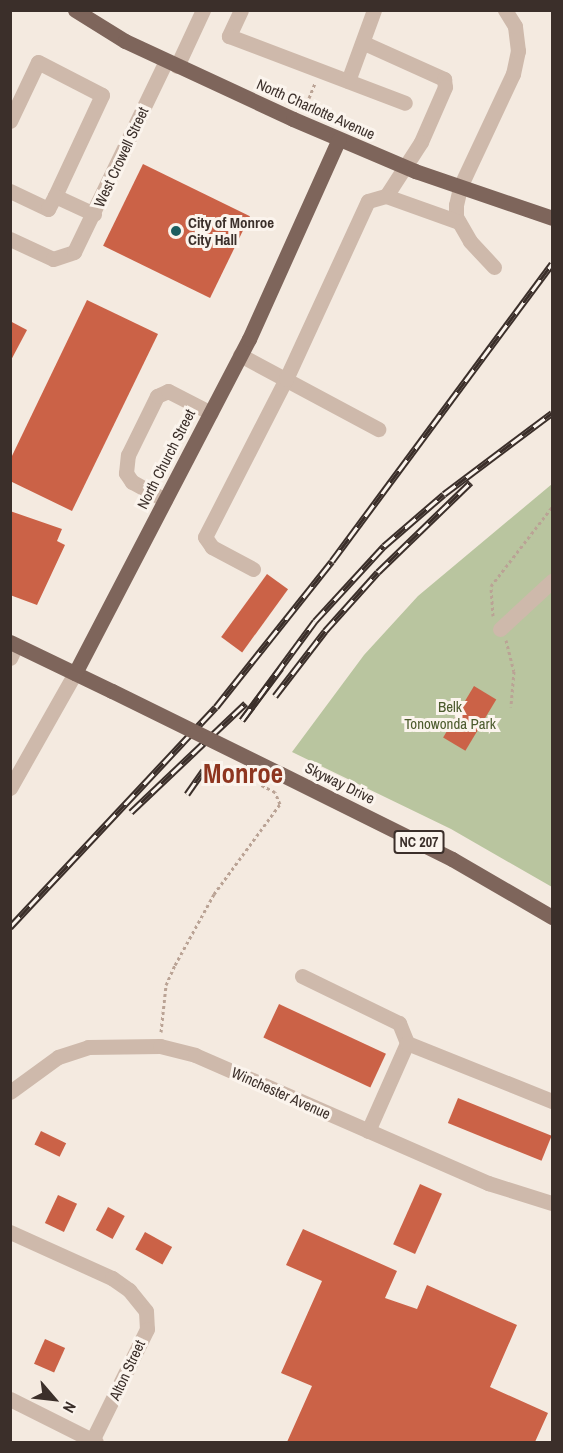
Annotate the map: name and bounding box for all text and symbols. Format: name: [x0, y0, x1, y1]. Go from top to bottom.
street label: North Charlotte Avenue: [254, 75, 378, 143]
street label: West Crowell Street: [90, 104, 152, 210]
place label: City of Monroe City Hall: [188, 213, 274, 248]
marker: City of Monroe City Hall: [169, 224, 183, 238]
street label: North Church Street: [133, 406, 199, 512]
park label: Belk Tonowonda Park: [404, 697, 496, 732]
district label: Monroe: [203, 758, 283, 790]
street label: Skyway Drive: [302, 758, 378, 808]
road number: NC 207: [394, 831, 444, 853]
street label: Winchester Avenue: [228, 1063, 334, 1123]
street label: Alton Street: [105, 1337, 149, 1403]
north arrow: [24, 1369, 84, 1429]
text: N: [58, 1398, 82, 1417]

